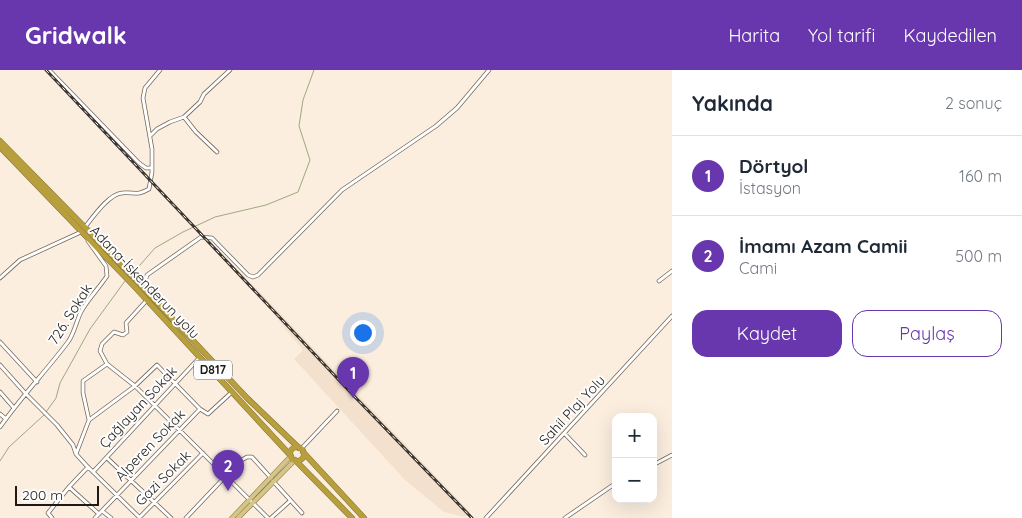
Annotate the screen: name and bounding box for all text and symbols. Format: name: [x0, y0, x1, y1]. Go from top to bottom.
text: Gridwalk: [25, 20, 127, 50]
text: Harita: [728, 24, 780, 47]
text: Yol tarifi: [808, 24, 875, 47]
text: Kaydedilen: [903, 24, 997, 47]
text: Yakında: [692, 90, 773, 116]
text: 2 sonuç: [945, 93, 1002, 113]
text: Dörtyol: [739, 154, 809, 178]
text: 1: [705, 166, 711, 186]
text: 160 m: [959, 166, 1002, 186]
text: İstasyon: [739, 178, 801, 198]
street label: Adana-İskenderun yolu: [86, 222, 204, 342]
text: İmamı Azam Camii: [739, 234, 907, 258]
text: 2: [703, 246, 713, 266]
text: 500 m: [955, 246, 1002, 266]
text: Cami: [739, 258, 777, 278]
street label: 726. Sokak: [44, 280, 96, 348]
button: Kaydet: [692, 310, 842, 357]
button: Paylaş: [852, 310, 1002, 357]
your location: [350, 320, 376, 346]
pin: 1: [337, 357, 369, 398]
road number: D817: [194, 360, 232, 380]
street label: Çağlayan Sokak: [95, 362, 181, 452]
street label: Sahil Plaj Yolu: [535, 371, 609, 449]
street label: Alperen Sokak: [111, 405, 189, 485]
map controls: [612, 413, 657, 503]
button: +: [612, 413, 657, 458]
street label: Gazi Sokak: [131, 446, 195, 510]
pin: 2: [212, 450, 244, 491]
button: −: [612, 458, 657, 503]
scale bar: [15, 483, 99, 506]
text: 200 m: [22, 486, 63, 504]

